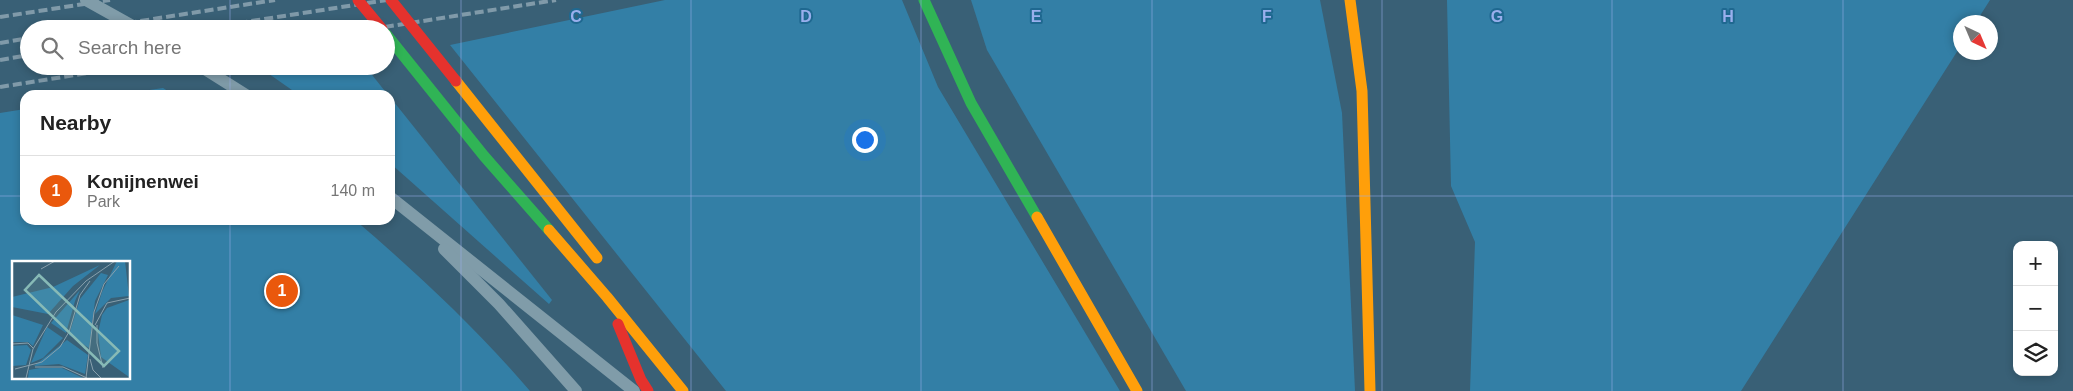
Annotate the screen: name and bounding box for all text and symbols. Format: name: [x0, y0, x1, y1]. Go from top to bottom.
text: C: [570, 8, 582, 25]
text: D: [800, 8, 812, 25]
text: E: [1031, 8, 1042, 25]
text: F: [1262, 8, 1272, 25]
text: G: [1491, 8, 1503, 25]
text: H: [1722, 8, 1734, 25]
north arrow: [1953, 15, 1998, 60]
search box: [20, 20, 395, 75]
icon: search: [38, 34, 66, 62]
text: Search here: [78, 37, 182, 58]
text: Nearby: [40, 111, 111, 134]
your location: [852, 127, 878, 153]
text: Konijnenwei: [87, 171, 199, 192]
text: 1: [52, 182, 60, 199]
text: 140 m: [331, 182, 375, 199]
text: Park: [87, 193, 120, 210]
map controls: [2013, 241, 2058, 376]
button: +: [2013, 241, 2058, 286]
inset map: [12, 261, 130, 378]
pin: 1: [266, 272, 298, 310]
button: −: [2013, 286, 2058, 331]
button: layers: [2013, 331, 2058, 376]

